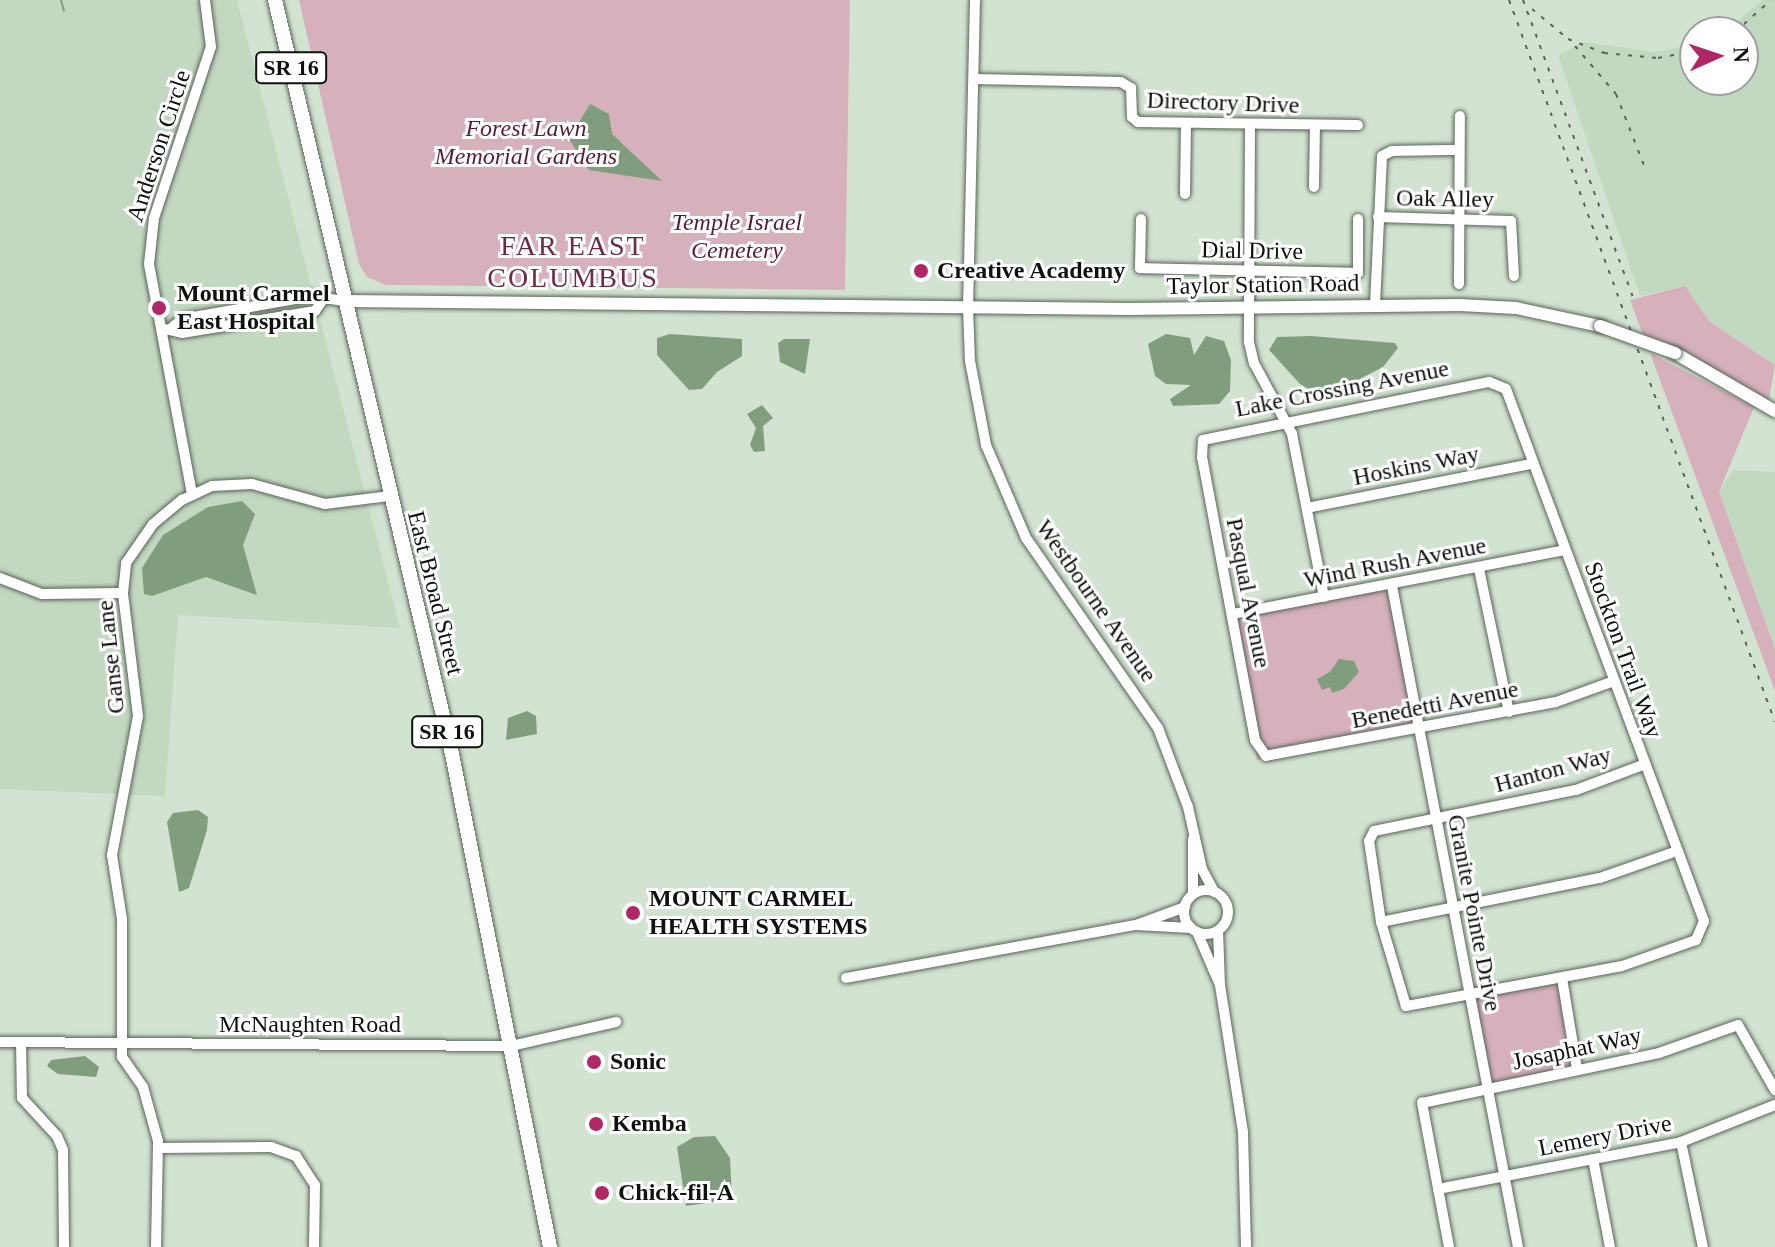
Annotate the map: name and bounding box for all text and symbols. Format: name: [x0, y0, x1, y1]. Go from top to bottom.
north arrow: [1679, 16, 1759, 96]
text: N: [1729, 46, 1754, 63]
road number: SR 16: [255, 50, 327, 86]
street label: Anderson Circle: [121, 66, 197, 226]
street label: Directory Drive: [1146, 86, 1300, 120]
park label: Forest Lawn Memorial Gardens: [435, 115, 617, 171]
street label: Oak Alley: [1395, 184, 1495, 214]
park label: Temple Israel Cemetery: [672, 209, 802, 265]
district label: FAR EAST COLUMBUS: [487, 229, 659, 295]
street label: Dial Drive: [1201, 236, 1303, 266]
place label: Creative Academy: [937, 257, 1126, 285]
marker: Creative Academy: [912, 262, 930, 280]
street label: Taylor Station Road: [1166, 269, 1360, 301]
place label: Mount Carmel East Hospital: [177, 280, 330, 336]
marker: Mount Carmel East Hospital: [148, 297, 170, 319]
street label: Lake Crossing Avenue: [1232, 354, 1452, 424]
street label: Hoskins Way: [1350, 440, 1482, 492]
street label: East Broad Street: [401, 508, 469, 678]
street label: Westbourne Avenue: [1029, 514, 1163, 688]
street label: Pasqual Avenue: [1219, 515, 1277, 671]
street label: Wind Rush Avenue: [1301, 531, 1489, 595]
street label: Stockton Trail Way: [1578, 557, 1668, 743]
street label: Ganse Lane: [91, 599, 131, 715]
street label: Benedetti Avenue: [1348, 675, 1522, 735]
road number: SR 16: [411, 714, 483, 750]
street label: Hanton Way: [1491, 741, 1615, 799]
street label: Granite Pointe Drive: [1441, 812, 1507, 1014]
place label: MOUNT CARMEL HEALTH SYSTEMS: [649, 885, 868, 941]
marker: MOUNT CARMEL HEALTH SYSTEMS: [624, 904, 642, 922]
street label: McNaughten Road: [219, 1011, 401, 1039]
street label: Josaphat Way: [1509, 1021, 1645, 1077]
place label: Sonic: [610, 1048, 666, 1076]
marker: Sonic: [585, 1053, 603, 1071]
street label: Lemery Drive: [1536, 1109, 1674, 1163]
place label: Kemba: [612, 1110, 687, 1138]
marker: Kemba: [587, 1115, 605, 1133]
place label: Chick-fil-A: [618, 1179, 734, 1207]
marker: Chick-fil-A: [593, 1184, 611, 1202]

